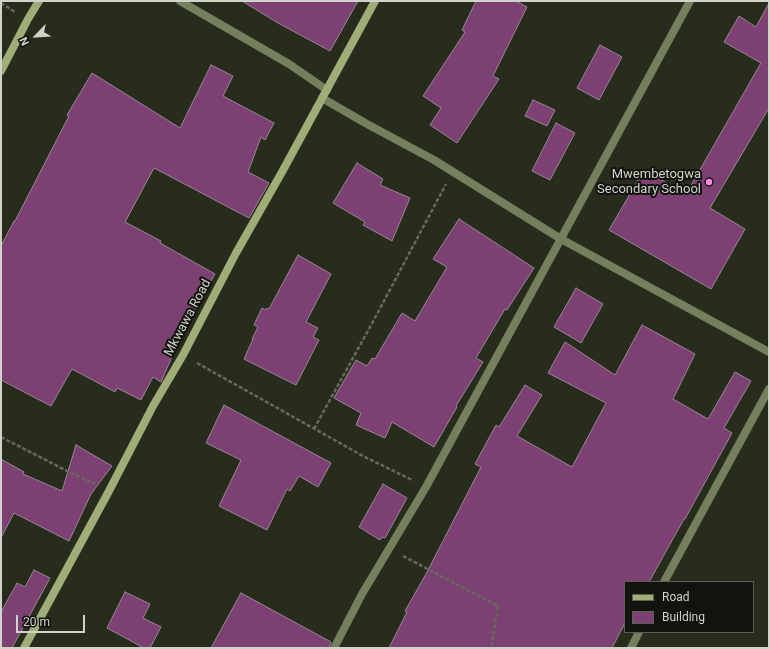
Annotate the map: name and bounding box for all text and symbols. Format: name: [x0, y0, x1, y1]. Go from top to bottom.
north arrow: [16, 16, 56, 56]
text: N: [17, 35, 32, 48]
place label: Mwembetogwa Secondary School: [597, 167, 701, 198]
marker: Mwembetogwa Secondary School: [704, 177, 714, 187]
street label: Mkwawa Road: [161, 277, 215, 359]
legend: [624, 581, 754, 633]
text: Road: [662, 590, 690, 604]
scale bar: [18, 607, 87, 633]
text: Building: [662, 610, 705, 624]
text: 20 m: [23, 615, 50, 629]

